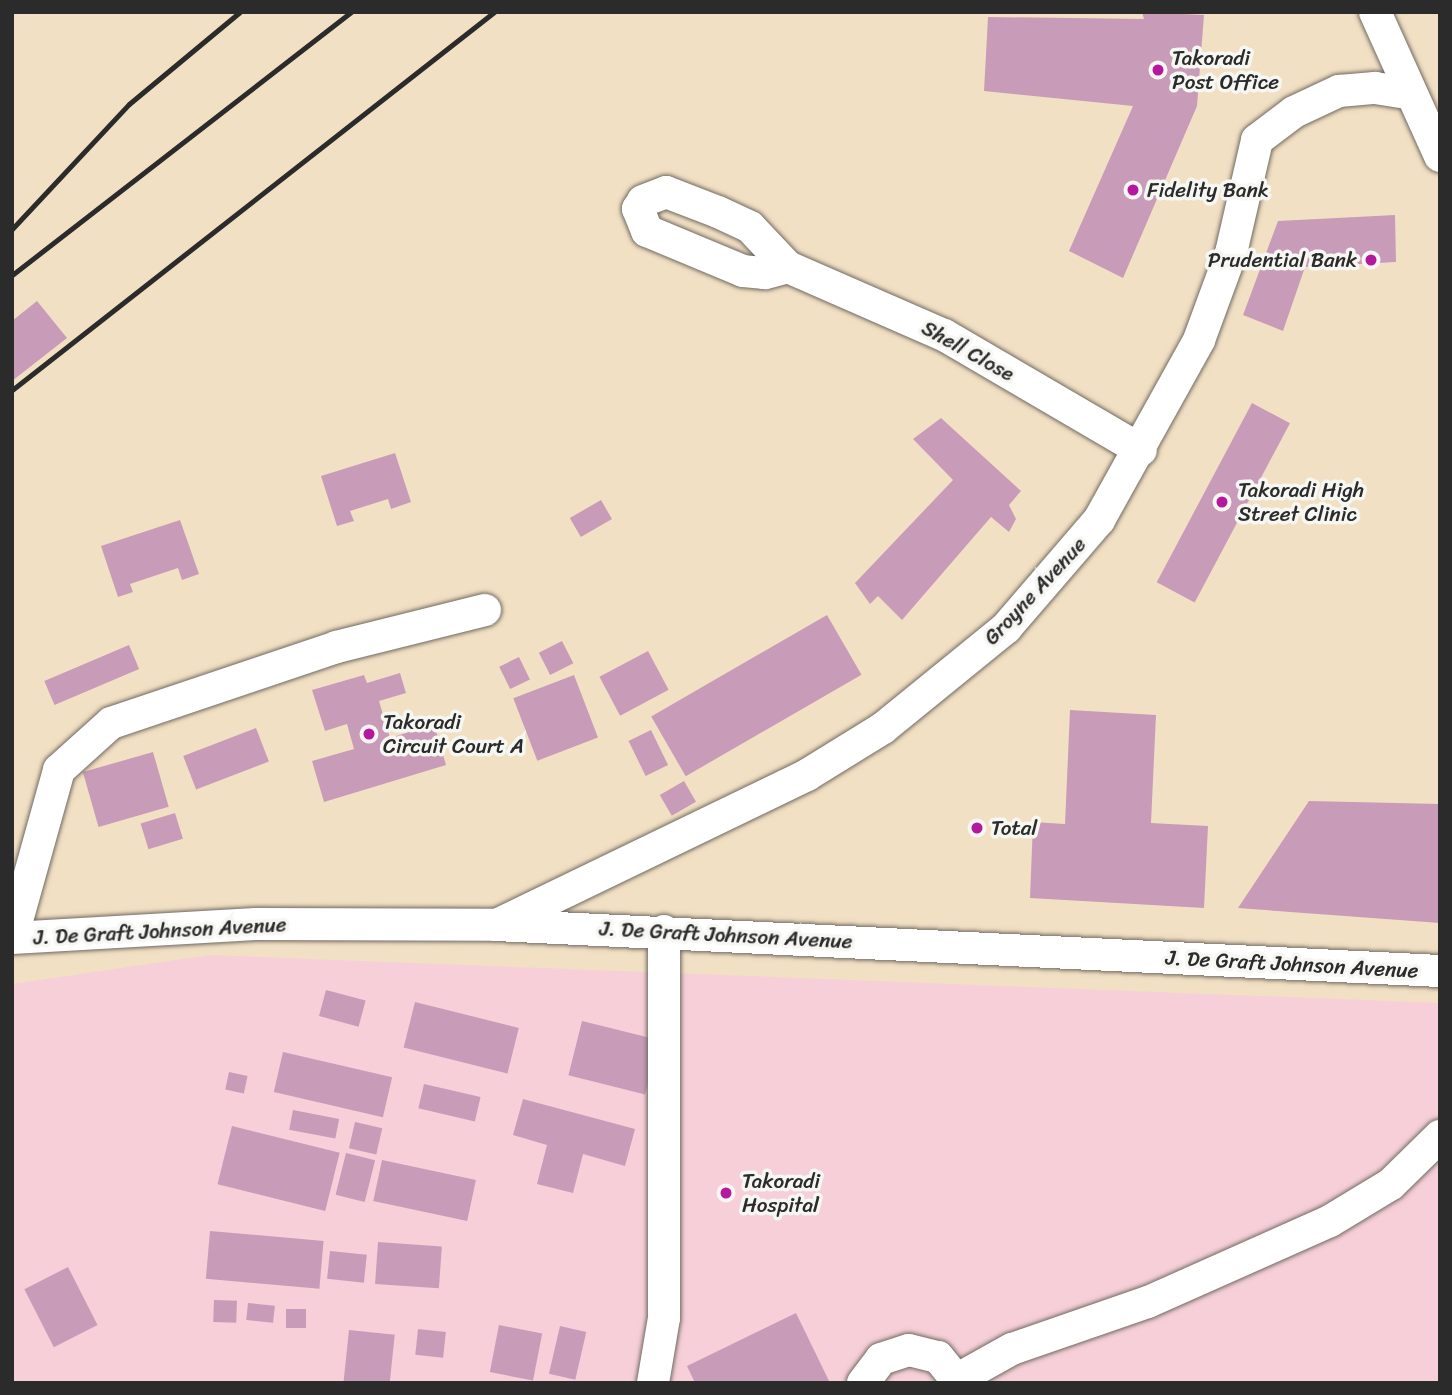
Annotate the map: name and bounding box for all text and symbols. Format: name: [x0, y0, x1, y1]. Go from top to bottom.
place label: Takoradi Post Office: [1172, 45, 1279, 95]
marker: Takoradi Post Office: [1150, 62, 1166, 78]
place label: Fidelity Bank: [1147, 177, 1269, 203]
marker: Fidelity Bank: [1125, 182, 1141, 198]
place label: Prudential Bank: [1208, 247, 1357, 273]
marker: Prudential Bank: [1363, 252, 1379, 268]
street label: Shell Close: [917, 315, 1019, 387]
place label: Takoradi High Street Clinic: [1238, 477, 1364, 527]
marker: Takoradi High Street Clinic: [1212, 492, 1232, 512]
street label: Groyne Avenue: [979, 532, 1091, 650]
place label: Takoradi Circuit Court A: [383, 709, 524, 759]
marker: Takoradi Circuit Court A: [361, 726, 377, 742]
place label: Total: [991, 815, 1037, 841]
marker: Total: [969, 820, 985, 836]
street label: J. De Graft Johnson Avenue: [34, 912, 286, 950]
street label: J. De Graft Johnson Avenue: [600, 916, 852, 954]
street label: J. De Graft Johnson Avenue: [1166, 945, 1418, 983]
place label: Takoradi Hospital: [742, 1168, 820, 1218]
marker: Takoradi Hospital: [716, 1183, 736, 1203]

